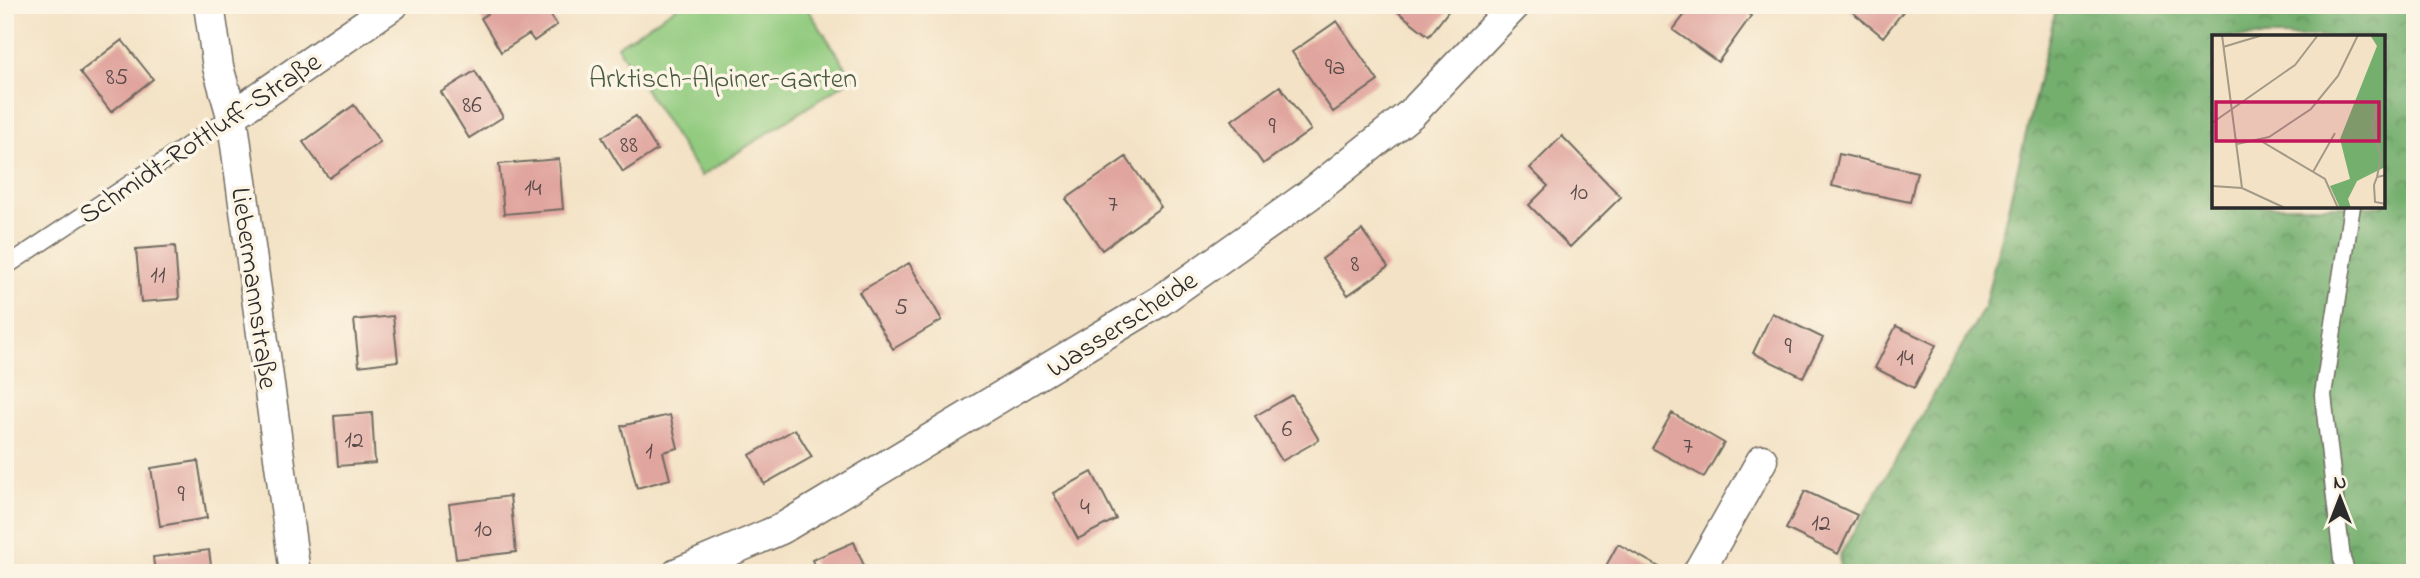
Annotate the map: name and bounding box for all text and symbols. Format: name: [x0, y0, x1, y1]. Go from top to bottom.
inset map: [2212, 35, 2385, 208]
street label: Schmidt-Rottluff-Straße: [72, 43, 331, 236]
house number: 9a: [1325, 51, 1345, 86]
park label: Arktisch-Alpiner-Garten: [589, 60, 857, 101]
house number: 85: [106, 61, 129, 96]
house number: 86: [462, 89, 482, 124]
house number: 9: [1268, 110, 1276, 145]
house number: 88: [620, 129, 638, 164]
house number: 14: [524, 172, 542, 207]
house number: 10: [1570, 176, 1588, 211]
street label: Liebermannstraße: [218, 185, 287, 392]
house number: 7: [1108, 188, 1118, 223]
house number: 8: [1351, 248, 1360, 283]
house number: 11: [150, 259, 166, 294]
street label: Wasserscheide: [1039, 262, 1207, 390]
house number: 5: [894, 291, 908, 326]
house number: 9: [1784, 330, 1792, 365]
house number: 14: [1896, 342, 1914, 377]
house number: 6: [1282, 413, 1293, 448]
house number: 12: [344, 424, 364, 459]
house number: 7: [1683, 430, 1693, 465]
house number: 1: [645, 435, 653, 470]
north arrow: [2304, 462, 2374, 532]
text: N: [2334, 470, 2347, 497]
house number: 9: [177, 478, 185, 513]
house number: 4: [1080, 491, 1090, 526]
house number: 12: [1811, 507, 1831, 542]
house number: 10: [474, 513, 492, 548]

